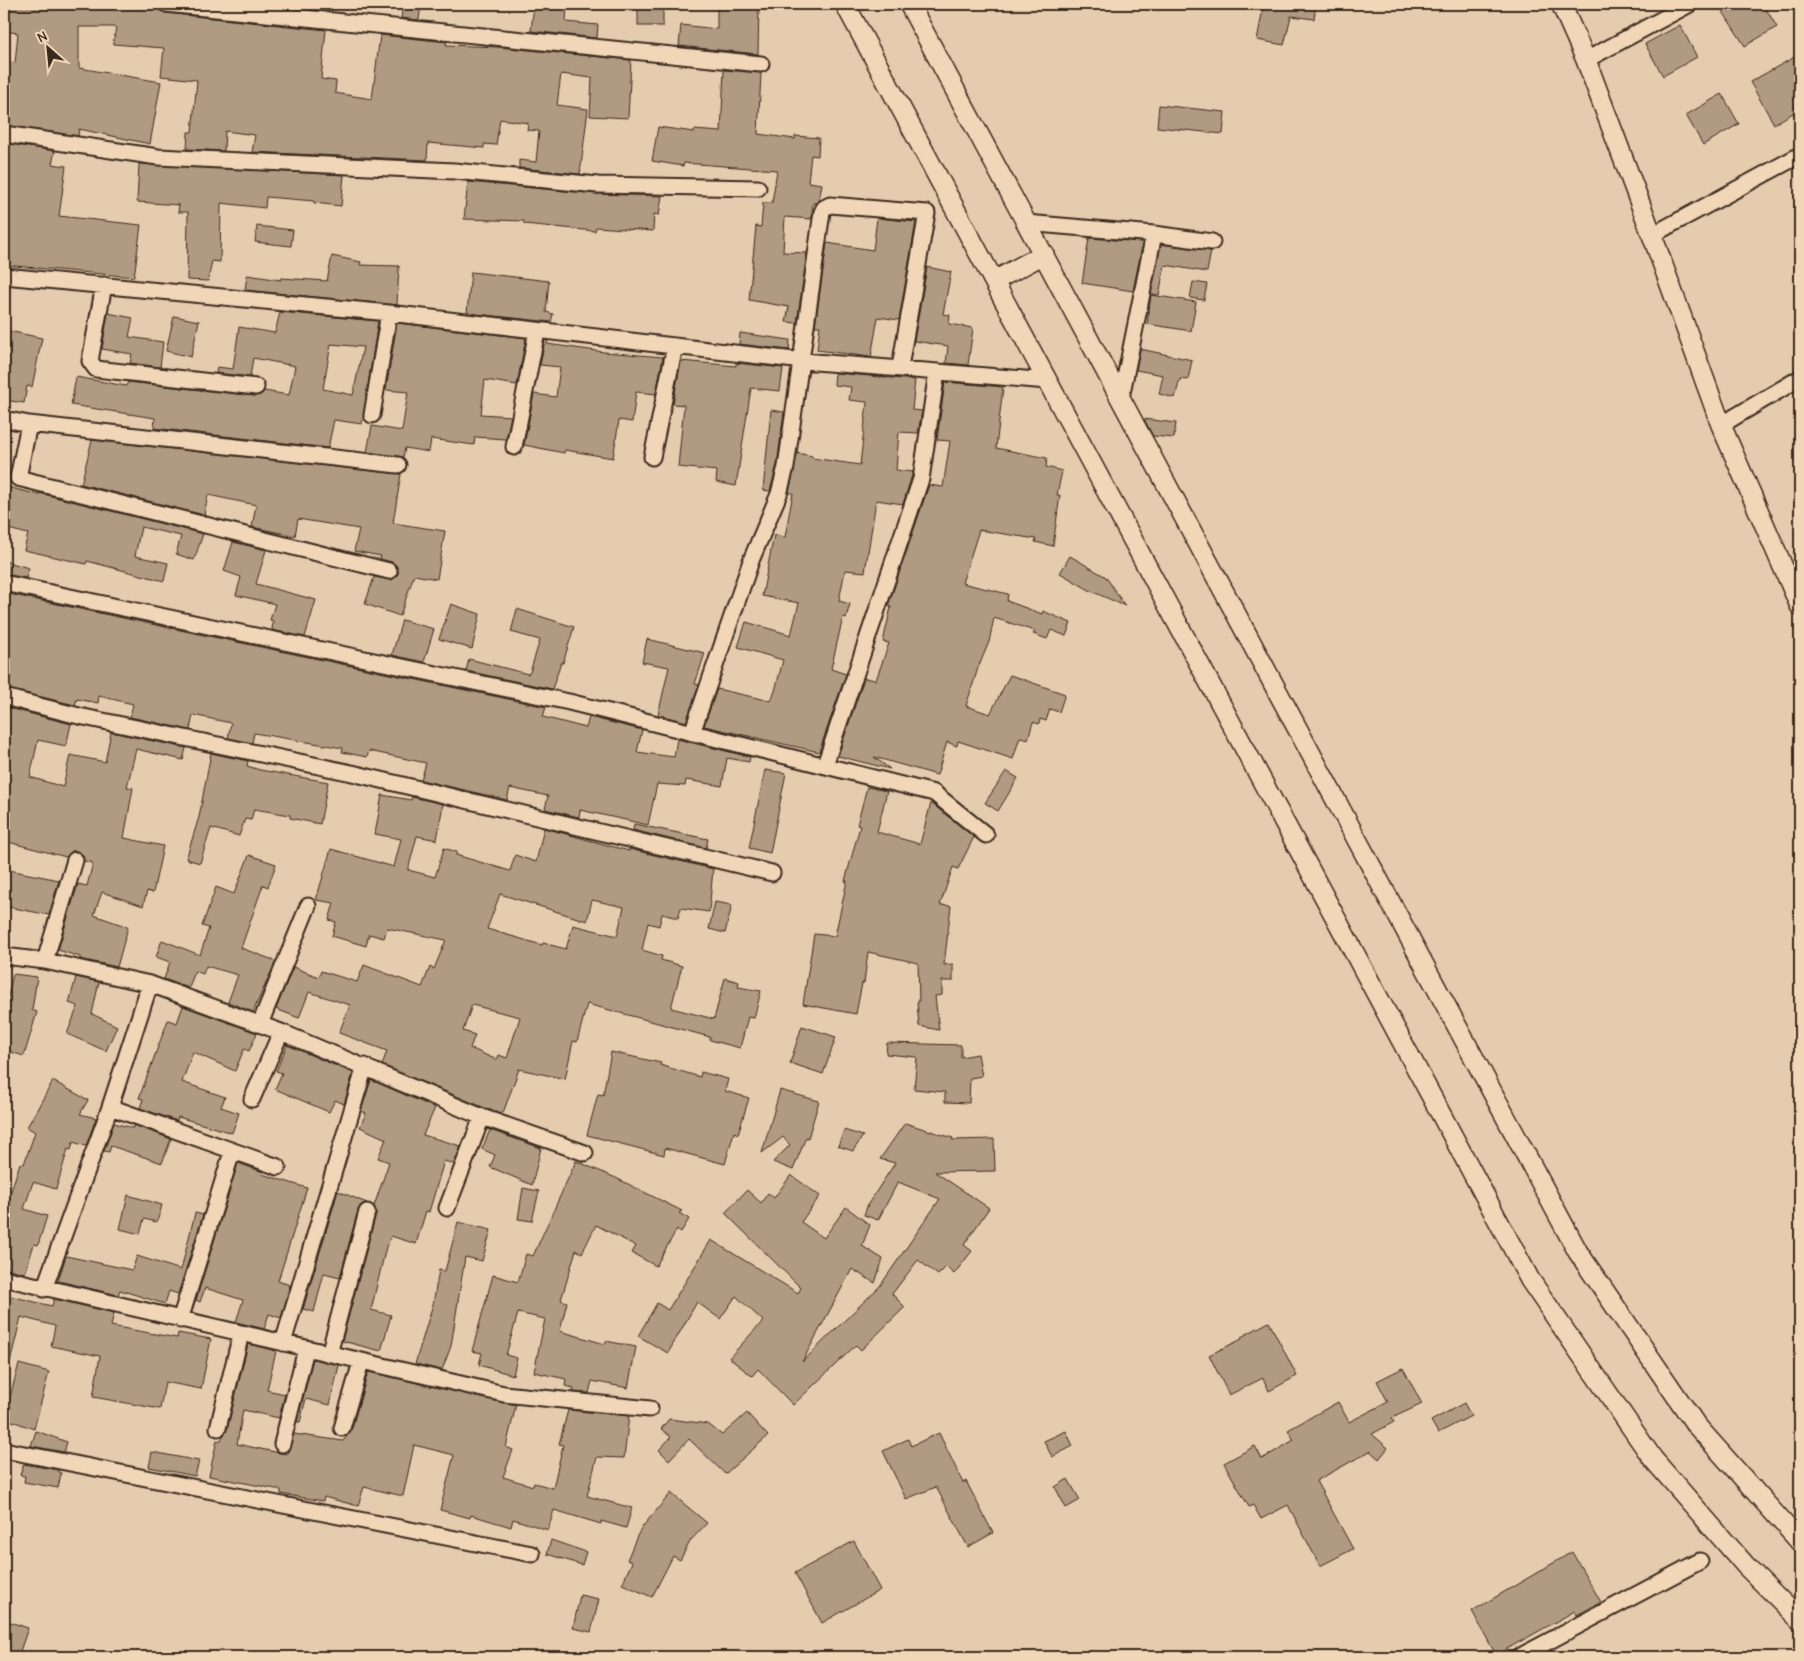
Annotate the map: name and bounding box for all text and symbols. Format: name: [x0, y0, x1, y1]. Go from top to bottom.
north arrow: [22, 22, 72, 72]
text: N: [34, 27, 50, 47]

